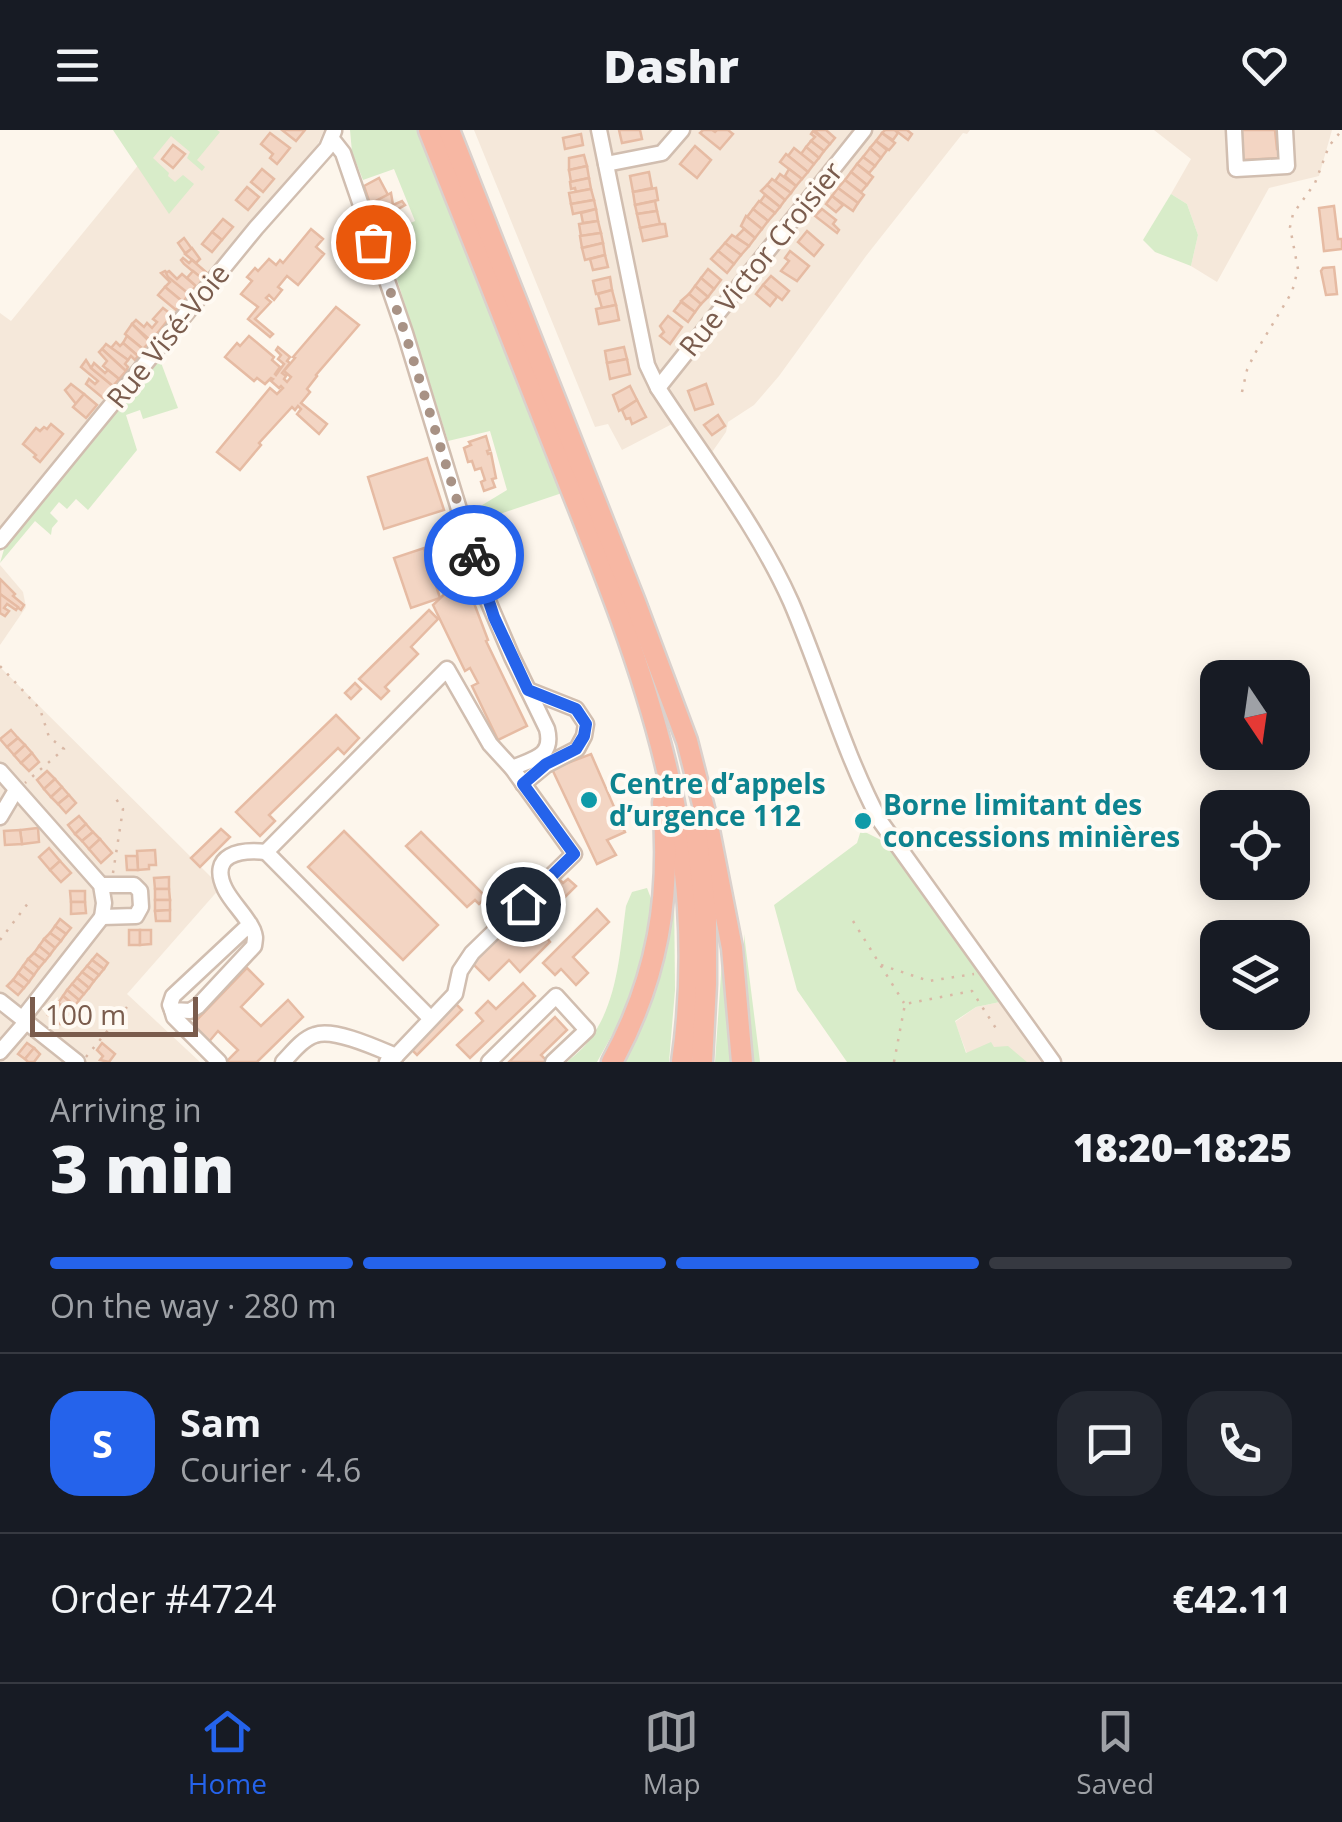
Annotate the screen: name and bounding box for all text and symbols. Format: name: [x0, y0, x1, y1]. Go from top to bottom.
text: Dashr: [603, 35, 739, 96]
icon: menu: [50, 38, 105, 93]
icon: heart: [1237, 38, 1292, 93]
street label: Rue Victor Croisier: [670, 152, 851, 364]
pin: [331, 200, 416, 285]
icon: bag: [346, 215, 401, 270]
street label: Rue Visé-Voie: [97, 255, 237, 416]
courier: [424, 505, 524, 605]
icon: bike: [447, 528, 502, 583]
north arrow: [1200, 660, 1310, 770]
map controls: [1200, 660, 1310, 1030]
place label: Centre d’appels d’urgence 112: [609, 764, 826, 834]
place label: Borne limitant des concessions minières: [883, 785, 1180, 855]
marker: Centre d’appels d’urgence 112: [578, 789, 600, 811]
button: locate: [1200, 790, 1310, 900]
marker: Borne limitant des concessions minières: [852, 810, 874, 832]
pin: [481, 862, 566, 947]
icon: home: [496, 877, 551, 932]
button: layers: [1200, 920, 1310, 1030]
scale bar: [30, 992, 198, 1036]
text: 100 m: [45, 995, 126, 1033]
text: Arriving in: [50, 1088, 202, 1131]
text: 18:20–18:25: [1073, 1121, 1292, 1173]
text: 3 min: [50, 1124, 235, 1212]
text: On the way · 280 m: [50, 1284, 337, 1327]
button: chat: [1057, 1391, 1162, 1496]
button: phone: [1187, 1391, 1292, 1496]
text: Sam: [180, 1396, 261, 1448]
text: S: [92, 1417, 113, 1469]
text: Courier · 4.6: [180, 1448, 361, 1491]
text: Order #4724: [50, 1572, 277, 1624]
text: €42.11: [1173, 1572, 1292, 1624]
tab: Home: [188, 1704, 267, 1802]
tab: Map: [643, 1704, 701, 1802]
tab: Saved: [1076, 1704, 1154, 1802]

